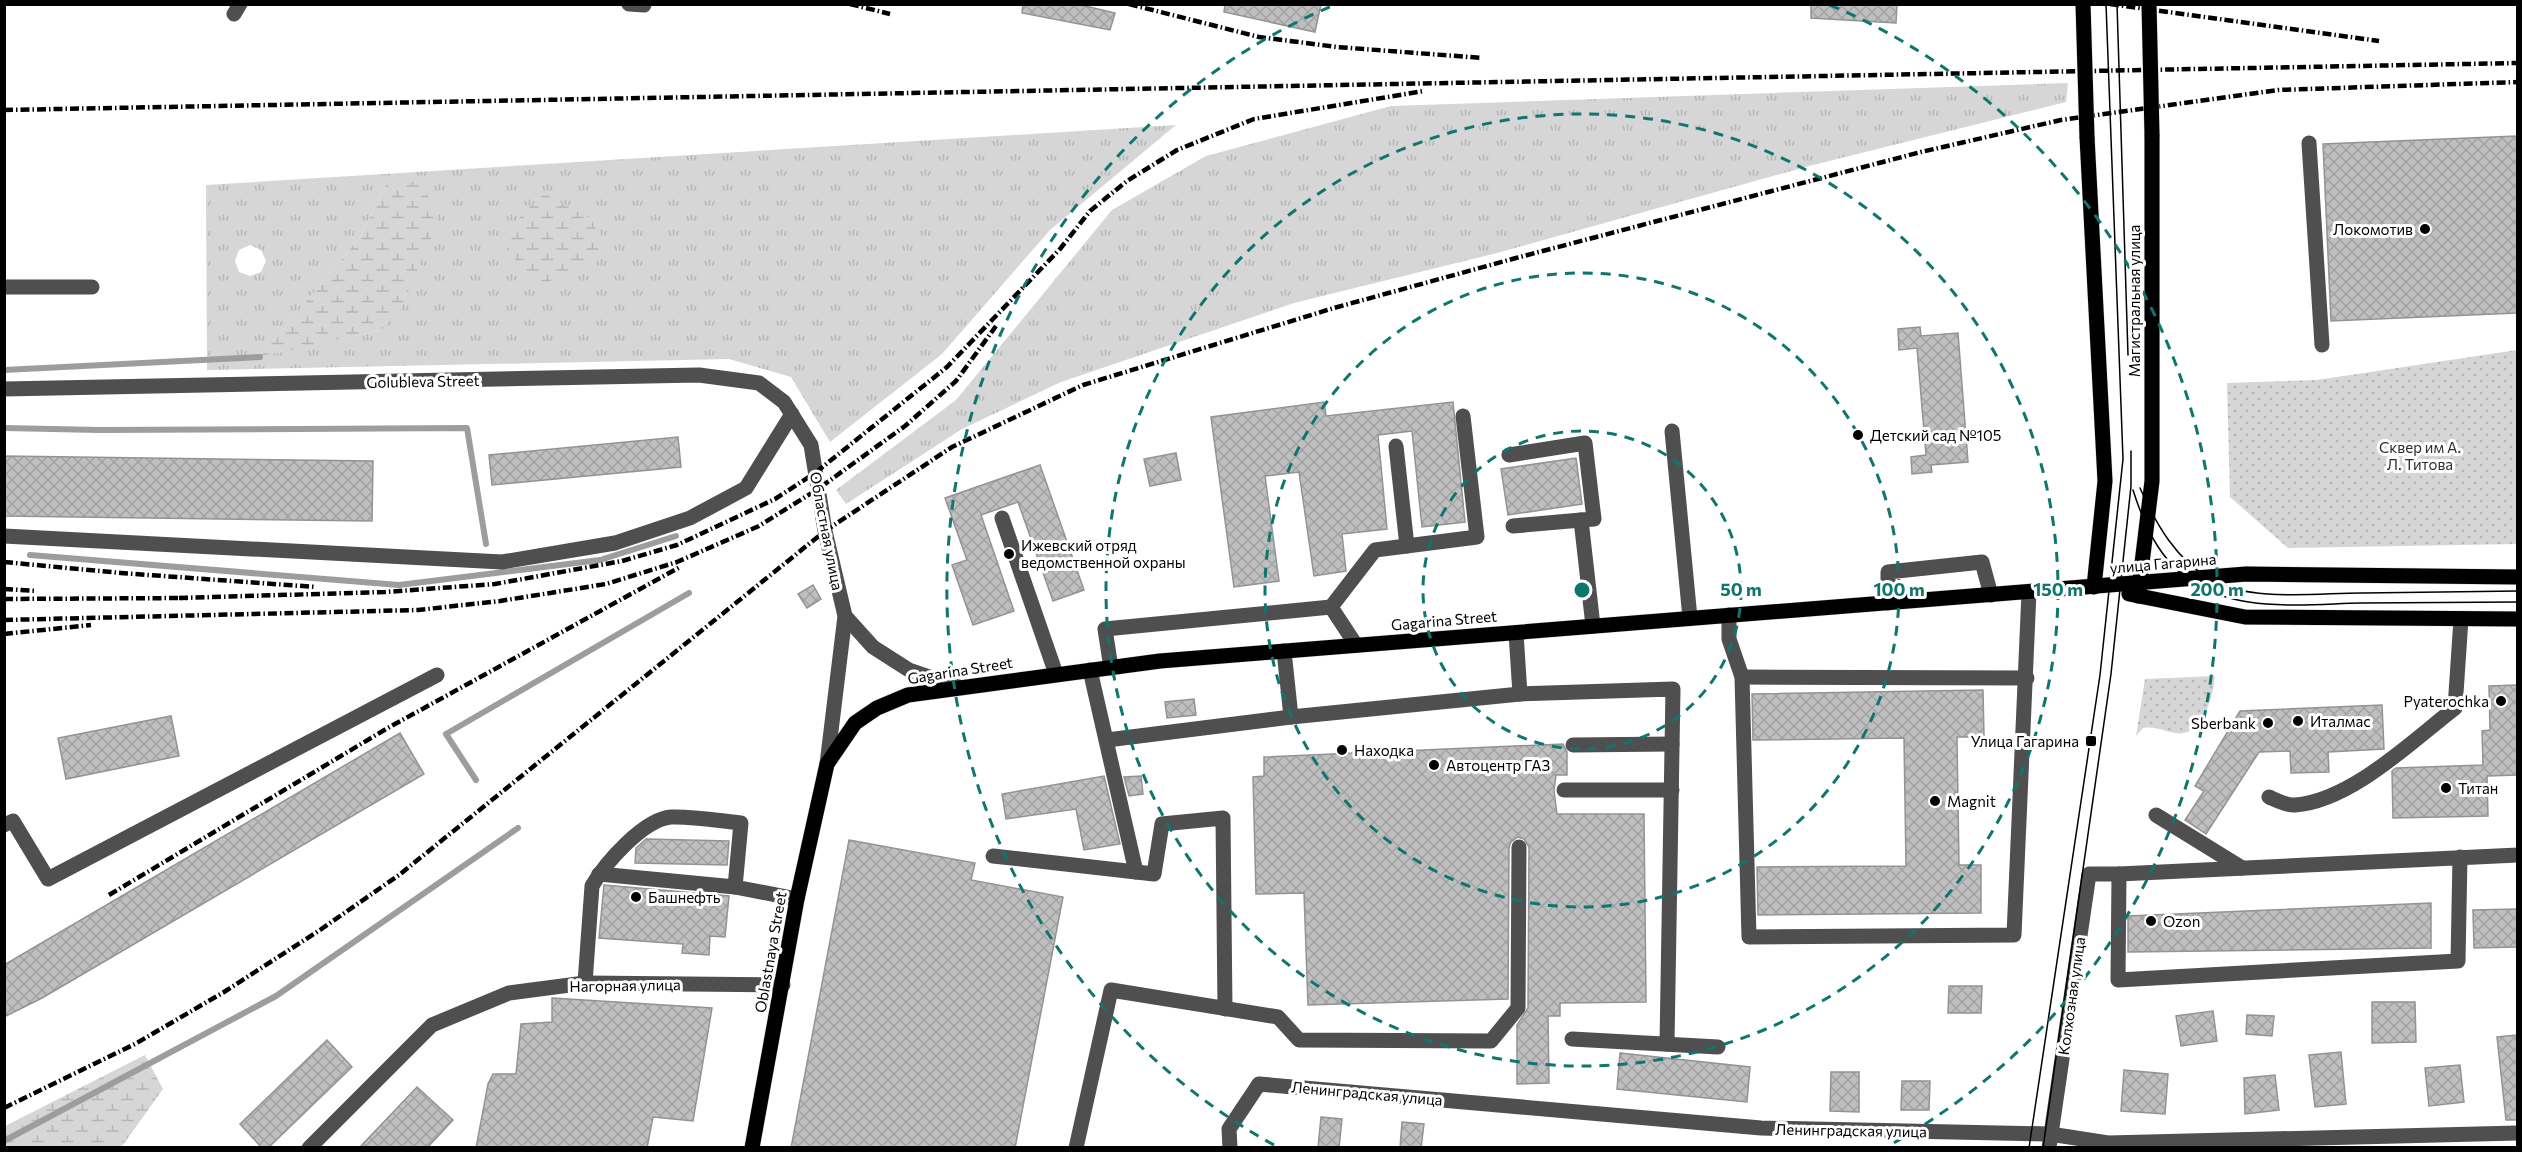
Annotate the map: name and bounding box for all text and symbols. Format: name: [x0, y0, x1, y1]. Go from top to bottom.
place label: Локомотив: [2333, 220, 2413, 238]
marker: Локомотив: [2418, 222, 2432, 236]
street label: Магистральная улица: [2125, 225, 2143, 377]
street label: Golubleva Street: [366, 371, 480, 391]
place label: Детский сад №105: [1870, 426, 2001, 444]
marker: Детский сад №105: [1851, 428, 1865, 442]
park label: Сквер им А. Л. Титова: [2379, 438, 2461, 473]
street label: Областная улица: [807, 470, 847, 592]
place label: Ижевский отряд ведомственной охраны: [1021, 536, 1186, 571]
marker: Ижевский отряд ведомственной охраны: [1002, 547, 1016, 561]
street label: улица Гагарина: [2109, 549, 2217, 577]
text: 50 m: [1720, 578, 1762, 600]
text: 100 m: [1873, 578, 1925, 600]
text: 150 m: [2033, 578, 2083, 600]
text: 200 m: [2190, 578, 2244, 600]
centre of rings: [1572, 580, 1592, 600]
street label: Gagarina Street: [1390, 606, 1498, 634]
street label: Gagarina Street: [906, 653, 1014, 687]
place label: Pyaterochka: [2403, 692, 2489, 710]
marker: Pyaterochka: [2494, 694, 2508, 708]
place label: Италмас: [2310, 712, 2371, 730]
place label: Sberbank: [2191, 714, 2256, 732]
marker: Италмас: [2291, 714, 2305, 728]
marker: Sberbank: [2261, 716, 2275, 730]
place label: Улица Гагарина: [1971, 732, 2079, 750]
marker: Улица Гагарина: [2084, 734, 2098, 748]
place label: Находка: [1354, 741, 1414, 759]
marker: Находка: [1335, 743, 1349, 757]
place label: Автоцентр ГАЗ: [1446, 756, 1550, 774]
marker: Автоцентр ГАЗ: [1427, 758, 1441, 772]
place label: Титан: [2458, 779, 2498, 797]
marker: Титан: [2439, 781, 2453, 795]
place label: Magnit: [1947, 792, 1996, 810]
marker: Magnit: [1928, 794, 1942, 808]
place label: Башнефть: [648, 888, 721, 906]
marker: Башнефть: [629, 890, 643, 904]
street label: Oblastnaya Street: [750, 890, 790, 1014]
place label: Ozon: [2163, 912, 2200, 930]
marker: Ozon: [2144, 914, 2158, 928]
street label: Колхозная улица: [2054, 936, 2088, 1056]
street label: Нагорная улица: [569, 975, 681, 995]
street label: Ленинградская улица: [1291, 1077, 1443, 1109]
street label: Ленинградская улица: [1775, 1120, 1927, 1140]

